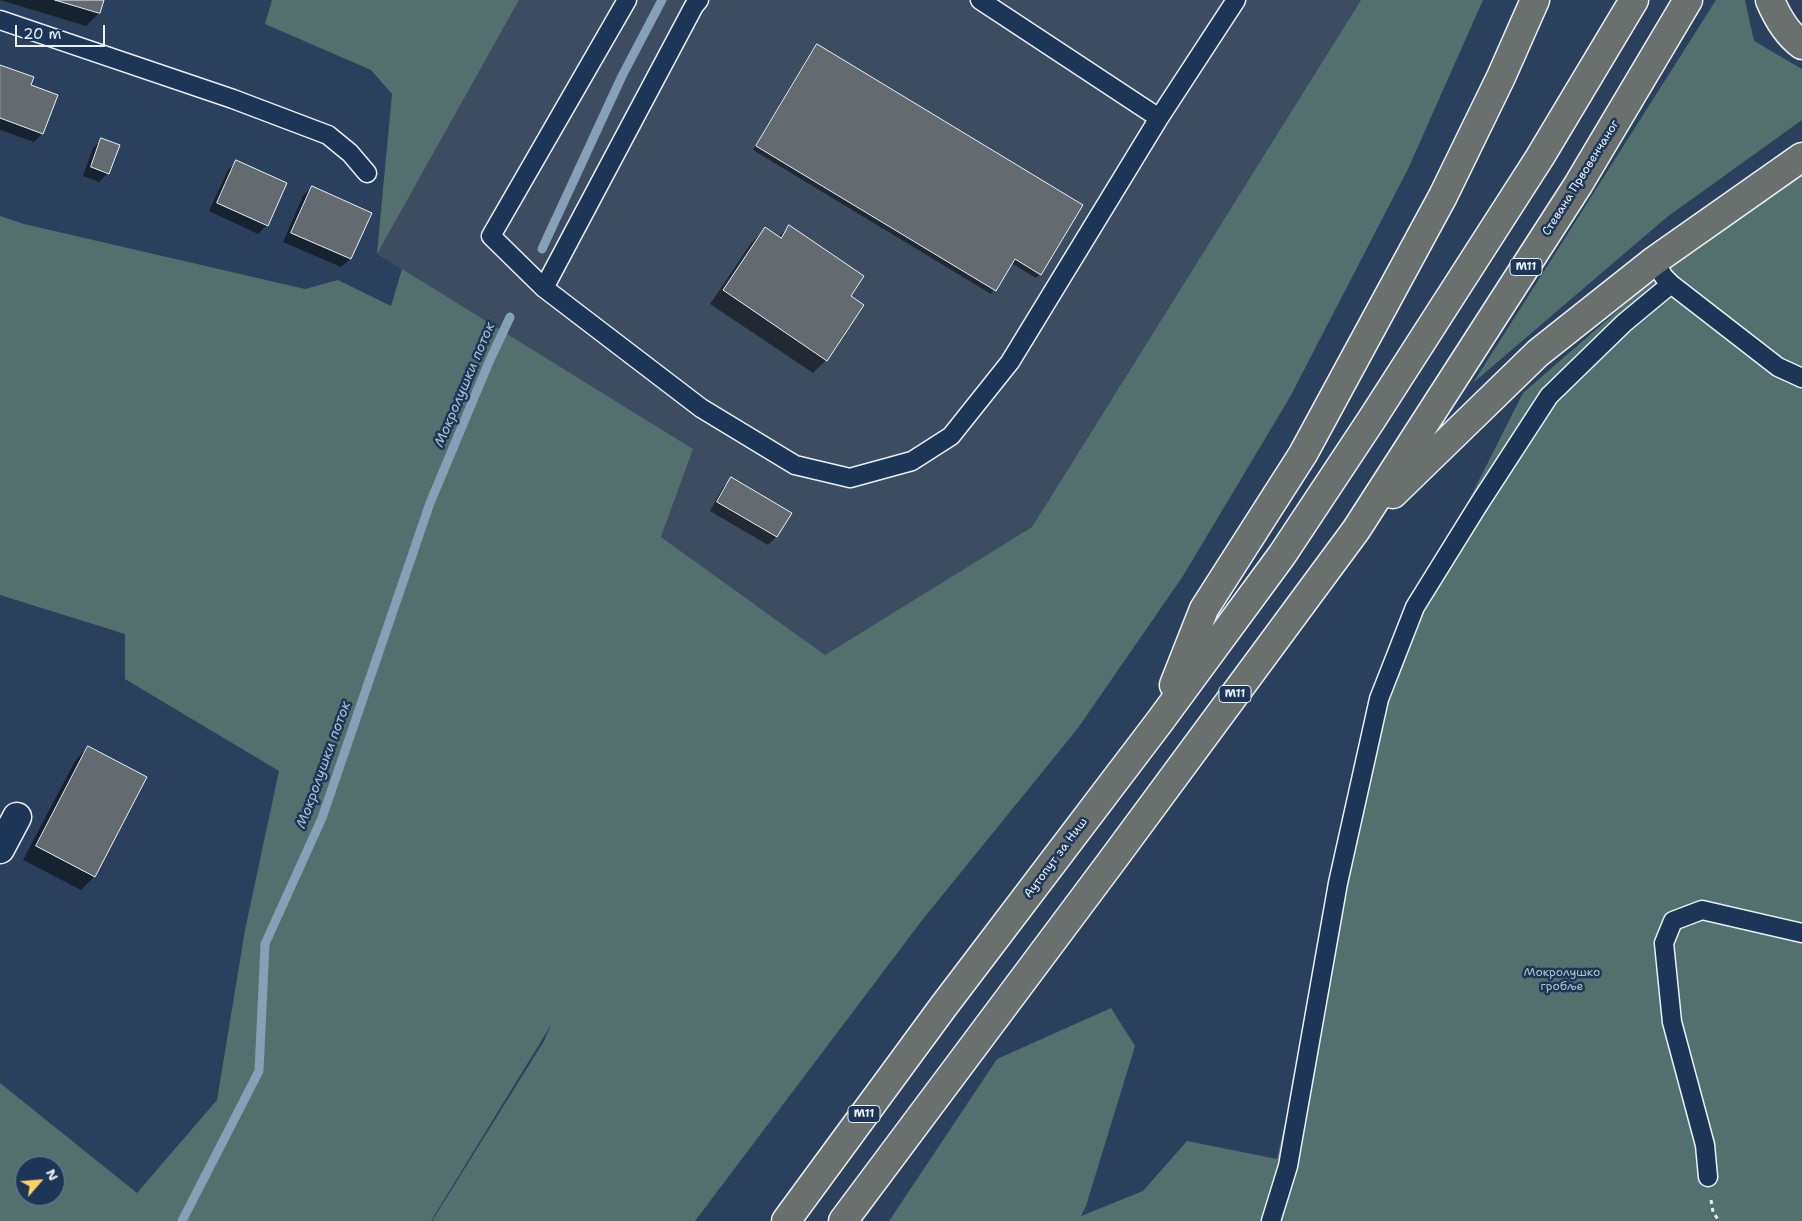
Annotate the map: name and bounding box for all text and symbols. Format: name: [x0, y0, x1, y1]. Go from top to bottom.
scale bar: [18, 15, 108, 47]
text: 20 m: [23, 24, 62, 44]
street label: Стевана Првовенчаног: [1539, 117, 1623, 239]
road number: M11: [1510, 258, 1542, 276]
water label: Мокролушки поток: [431, 320, 499, 450]
road number: M11: [1219, 686, 1251, 702]
water label: Мокролушки поток: [293, 699, 355, 831]
street label: Аутопут за Ниш: [1021, 815, 1091, 901]
park label: Мокролушко гробље: [1524, 966, 1600, 994]
road number: M11: [848, 1106, 880, 1122]
north arrow: [15, 1156, 65, 1206]
text: N: [42, 1166, 63, 1184]

